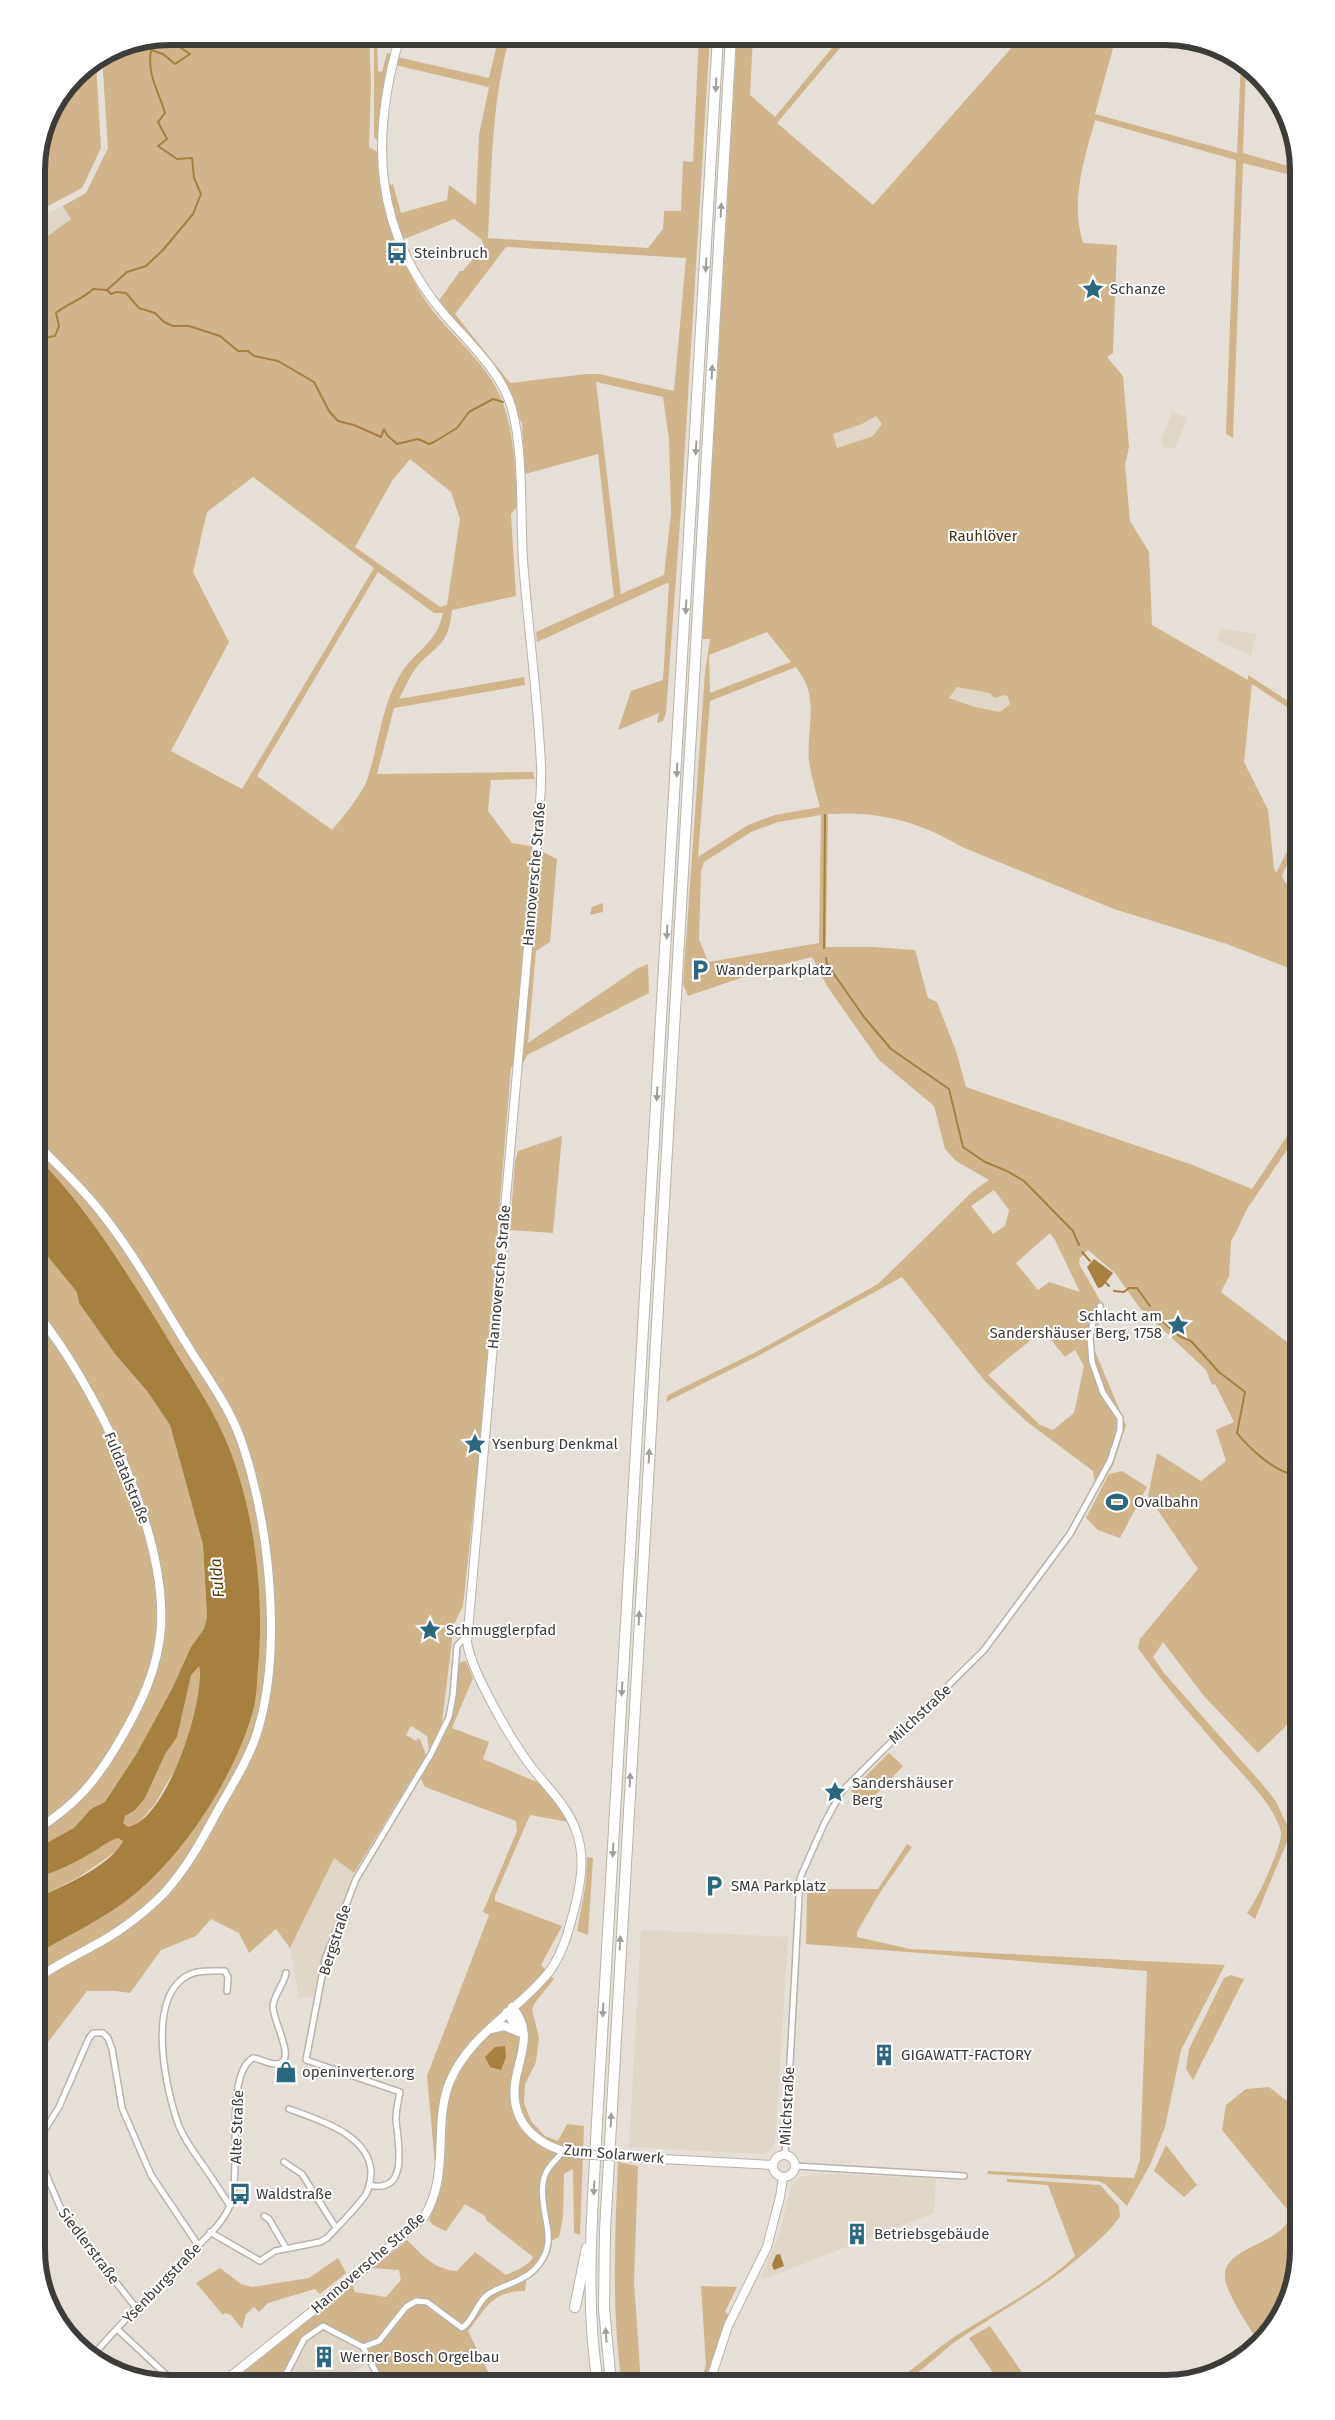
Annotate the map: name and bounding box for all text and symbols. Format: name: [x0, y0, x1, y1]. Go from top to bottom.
one-way arrow: [711, 77, 719, 93]
one-way arrow: [718, 201, 726, 217]
bus stop icon: Steinbruch: [384, 240, 410, 266]
place label: Steinbruch: [414, 244, 488, 262]
one-way arrow: [701, 257, 709, 273]
place icon: Schanze: [1080, 276, 1106, 302]
place label: Schanze: [1110, 280, 1166, 298]
one-way arrow: [709, 363, 717, 379]
one-way arrow: [691, 440, 699, 456]
park label: Rauhlöver: [949, 527, 1018, 545]
one-way arrow: [682, 600, 690, 616]
one-way arrow: [672, 762, 680, 778]
street label: Hannoversche Straße: [519, 801, 549, 947]
one-way arrow: [663, 924, 671, 940]
parking icon: Wanderparkplatz: [687, 957, 713, 983]
place label: Wanderparkplatz: [716, 961, 832, 979]
one-way arrow: [653, 1086, 661, 1102]
street label: Hannoversche Straße: [484, 1204, 514, 1350]
place label: Schlacht am Sandershäuser Berg, 1758: [990, 1307, 1162, 1342]
place icon: Schlacht am Sandershäuser Berg, 1758: [1165, 1312, 1191, 1338]
street label: Fuldatalstraße: [100, 1429, 154, 1527]
place icon: Ysenburg Denkmal: [462, 1431, 488, 1457]
place label: Ysenburg Denkmal: [492, 1435, 619, 1453]
one-way arrow: [645, 1448, 653, 1464]
sports icon: Ovalbahn: [1104, 1489, 1130, 1515]
place label: Ovalbahn: [1134, 1493, 1198, 1511]
water label: Fulda: [206, 1558, 228, 1598]
one-way arrow: [636, 1610, 644, 1626]
place icon: Schmugglerpfad: [417, 1617, 443, 1643]
place label: Schmugglerpfad: [446, 1621, 556, 1639]
street label: Milchstraße: [885, 1680, 955, 1748]
one-way arrow: [618, 1682, 626, 1698]
one-way arrow: [626, 1772, 634, 1788]
place label: Sandershäuser Berg: [852, 1774, 954, 1809]
place icon: Sandershäuser Berg: [822, 1779, 848, 1805]
one-way arrow: [608, 1842, 616, 1858]
parking icon: SMA Parkplatz: [701, 1873, 727, 1899]
place label: SMA Parkplatz: [731, 1877, 827, 1895]
street label: Bergstraße: [315, 1902, 355, 1978]
one-way arrow: [617, 1934, 625, 1950]
one-way arrow: [599, 2003, 607, 2019]
building icon: GIGAWATT-FACTORY: [871, 2042, 897, 2068]
place label: GIGAWATT-FACTORY: [901, 2046, 1033, 2064]
shop icon: openinverter.org: [273, 2059, 299, 2085]
place label: openinverter.org: [302, 2063, 415, 2081]
street label: Milchstraße: [776, 2066, 798, 2146]
street label: Alte Straße: [227, 2089, 247, 2165]
one-way arrow: [607, 2112, 615, 2128]
street label: Zum Solarwerk: [563, 2141, 665, 2167]
one-way arrow: [589, 2180, 597, 2196]
bus stop icon: Waldstraße: [227, 2181, 253, 2207]
place label: Waldstraße: [256, 2185, 332, 2203]
street label: Siedlerstraße: [55, 2204, 123, 2288]
street label: Hannoversche Straße: [307, 2209, 429, 2317]
building icon: Betriebsgebäude: [844, 2221, 870, 2247]
place label: Betriebsgebäude: [874, 2225, 989, 2243]
street label: Ysenburgstraße: [119, 2239, 205, 2327]
one-way arrow: [601, 2327, 609, 2343]
building icon: Werner Bosch Orgelbau: [311, 2344, 337, 2370]
place label: Werner Bosch Orgelbau: [340, 2348, 499, 2366]

